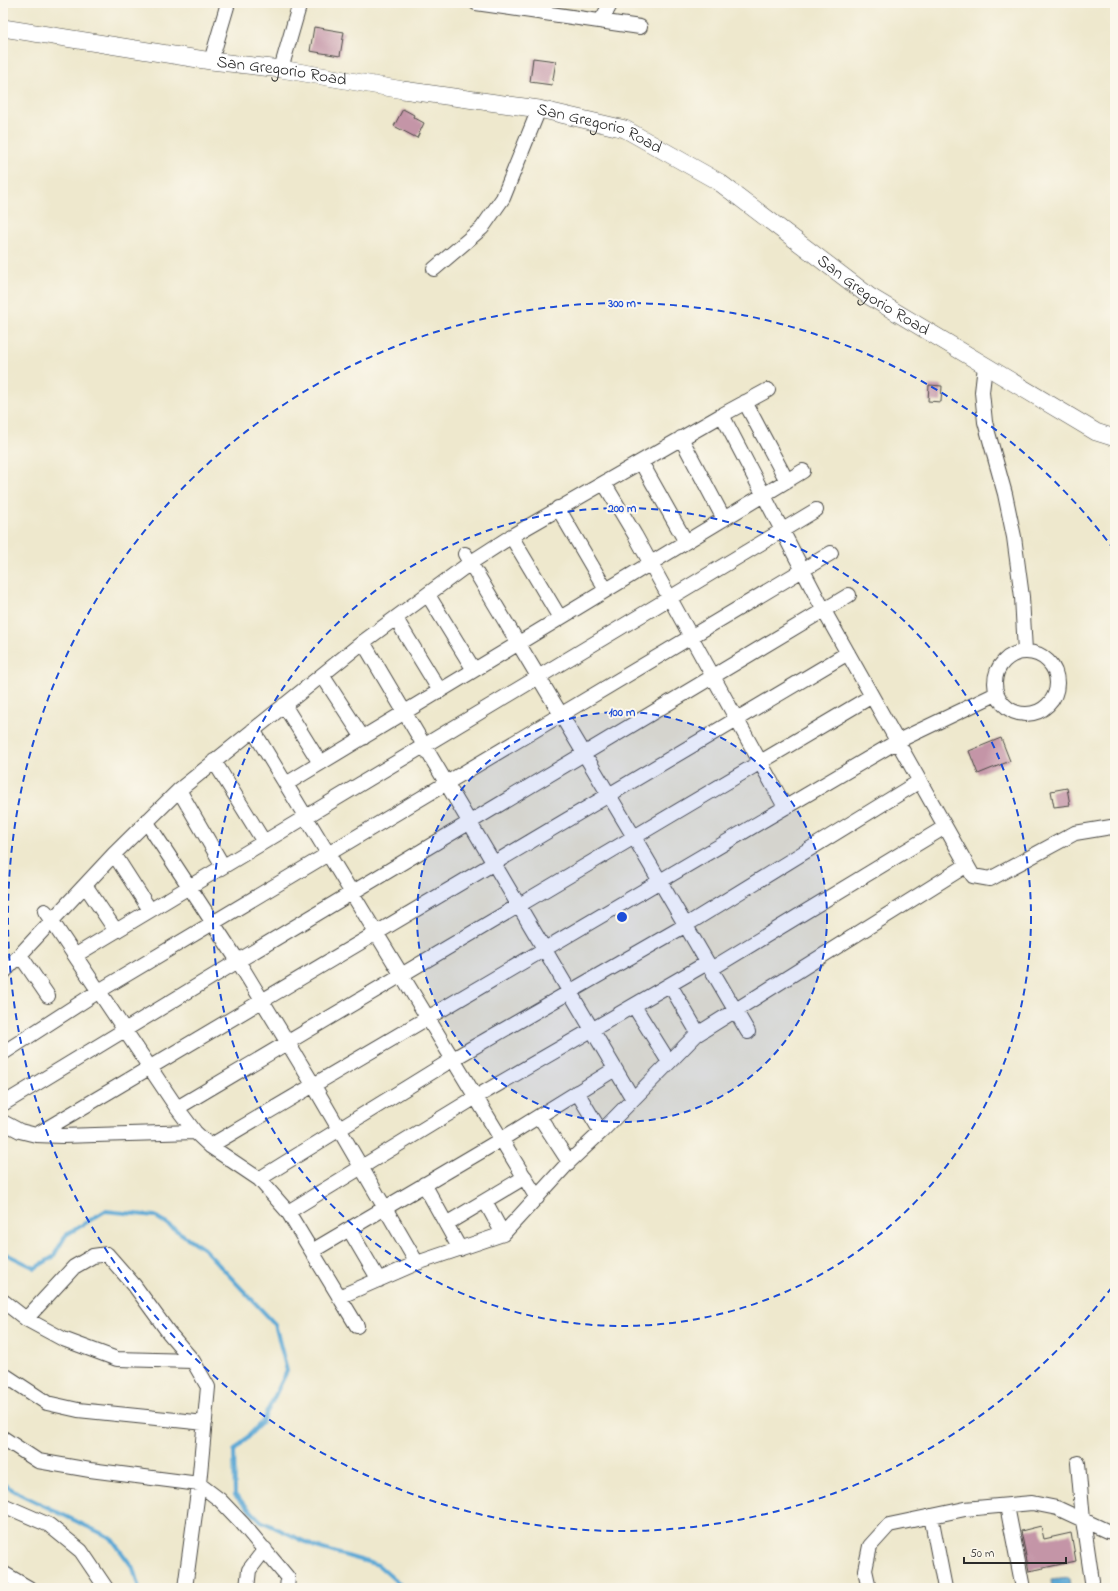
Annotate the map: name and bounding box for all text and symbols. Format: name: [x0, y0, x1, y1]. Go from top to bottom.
street label: San Gregorio Road: [215, 49, 349, 93]
street label: San Gregorio Road: [534, 96, 667, 160]
street label: San Gregorio Road: [812, 248, 935, 342]
text: 300 m: [607, 295, 637, 313]
text: 200 m: [607, 500, 637, 518]
text: 100 m: [609, 704, 636, 722]
centre of rings: [615, 910, 629, 924]
scale bar: [964, 1539, 1066, 1565]
text: 50 m: [970, 1545, 994, 1563]

